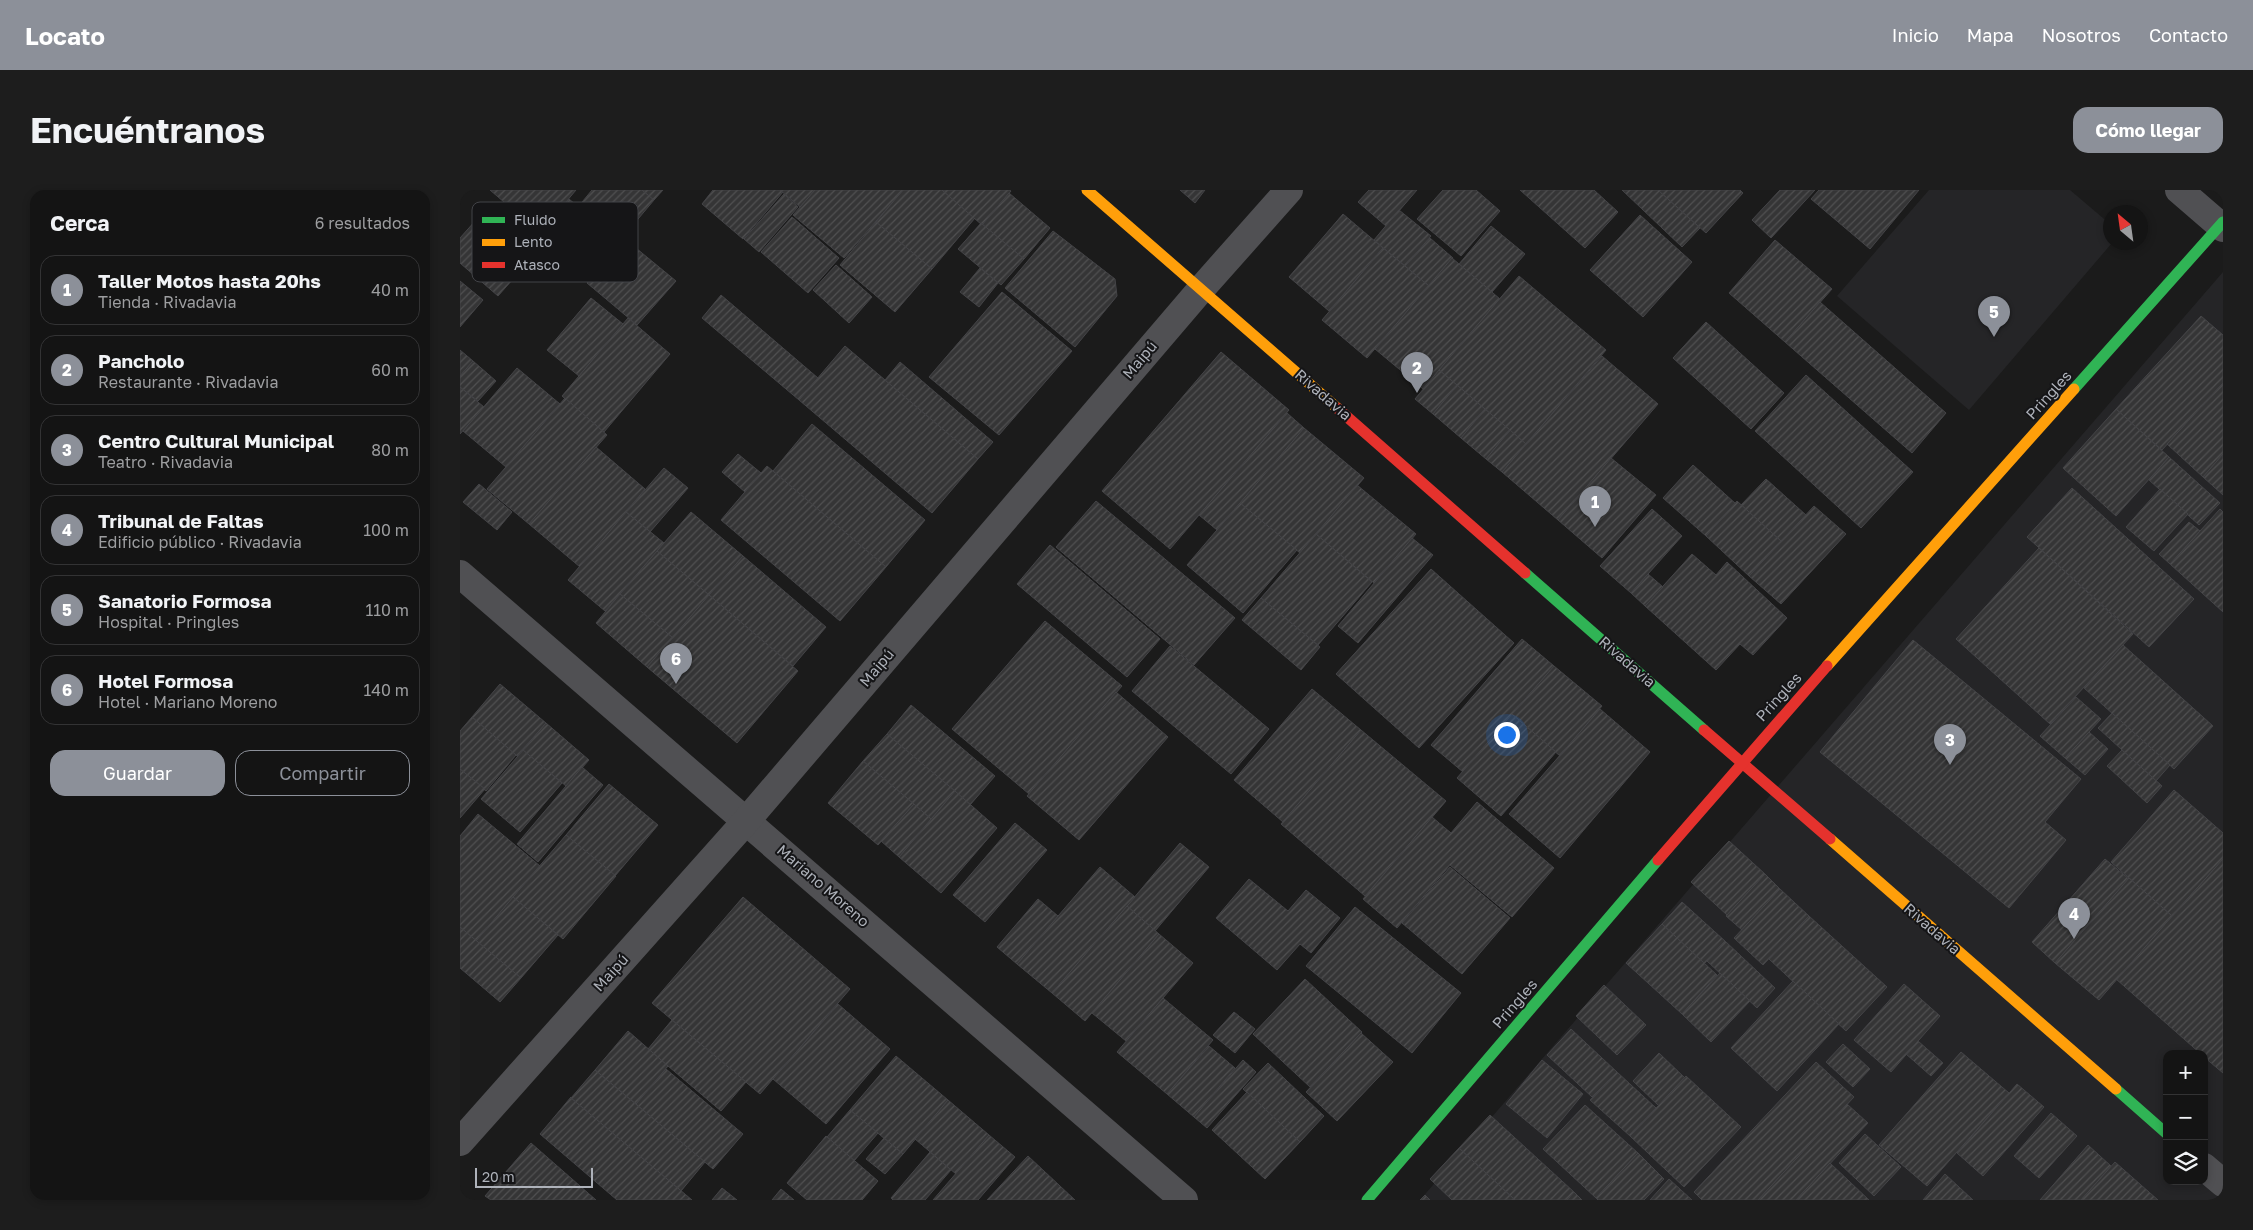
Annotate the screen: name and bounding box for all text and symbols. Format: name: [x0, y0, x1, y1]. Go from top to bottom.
text: Locato: [25, 21, 105, 50]
text: Inicio: [1892, 24, 1939, 46]
text: Mapa: [1967, 24, 2014, 46]
text: Nosotros: [2042, 24, 2121, 46]
text: Contacto: [2149, 24, 2228, 46]
button: Cómo llegar: [2073, 107, 2223, 153]
text: Encuéntranos: [30, 109, 265, 151]
legend: [472, 202, 638, 282]
north arrow: [2103, 205, 2148, 250]
text: Cerca: [50, 210, 109, 236]
text: Fluido: [514, 211, 556, 228]
text: 6 resultados: [315, 213, 410, 233]
text: Lento: [514, 233, 552, 250]
text: Atasco: [514, 256, 560, 273]
text: Taller Motos hasta 20hs: [98, 269, 321, 292]
text: 1: [63, 280, 71, 300]
text: 40 m: [371, 280, 409, 300]
text: Tienda · Rivadavia: [98, 292, 237, 312]
pin: 5: [1978, 296, 2010, 337]
street label: Maipú: [1118, 337, 1160, 382]
text: Pancholo: [98, 349, 184, 372]
pin: 2: [1401, 352, 1433, 393]
text: 2: [62, 360, 72, 380]
text: 60 m: [371, 360, 409, 380]
street label: Rivadavia: [1292, 365, 1356, 424]
street label: Pringles: [2022, 366, 2075, 422]
text: Restaurante · Rivadavia: [98, 372, 278, 392]
text: Centro Cultural Municipal: [98, 429, 334, 452]
text: 3: [62, 440, 72, 460]
text: 80 m: [371, 440, 409, 460]
text: Teatro · Rivadavia: [98, 452, 233, 472]
pin: 1: [1579, 486, 1611, 527]
text: Tribunal de Faltas: [98, 509, 264, 532]
text: 4: [62, 520, 72, 540]
text: 100 m: [363, 520, 409, 540]
text: Edificio público · Rivadavia: [98, 532, 302, 552]
text: Sanatorio Formosa: [98, 589, 272, 612]
text: 5: [62, 600, 72, 620]
text: 110 m: [365, 600, 409, 620]
text: Hospital · Pringles: [98, 612, 239, 632]
street label: Rivadavia: [1596, 632, 1660, 691]
pin: 6: [660, 643, 692, 684]
street label: Maipú: [855, 645, 897, 690]
street label: Pringles: [1752, 668, 1805, 724]
text: Hotel Formosa: [98, 669, 233, 692]
text: 6: [62, 680, 72, 700]
text: 140 m: [363, 680, 409, 700]
text: Hotel · Mariano Moreno: [98, 692, 277, 712]
your location: [1494, 722, 1520, 748]
pin: 3: [1934, 724, 1966, 765]
button: Guardar: [50, 750, 225, 796]
button: Compartir: [235, 750, 410, 796]
street label: Mariano Moreno: [774, 840, 873, 930]
pin: 4: [2058, 898, 2090, 939]
street label: Rivadavia: [1901, 899, 1965, 958]
street label: Maipú: [589, 950, 632, 995]
street label: Pringles: [1488, 975, 1541, 1032]
map controls: [2163, 1050, 2208, 1185]
button: +: [2163, 1050, 2208, 1095]
button: −: [2163, 1095, 2208, 1140]
button: layers: [2163, 1140, 2208, 1185]
scale bar: [475, 1165, 592, 1188]
text: 20 m: [482, 1168, 515, 1185]

